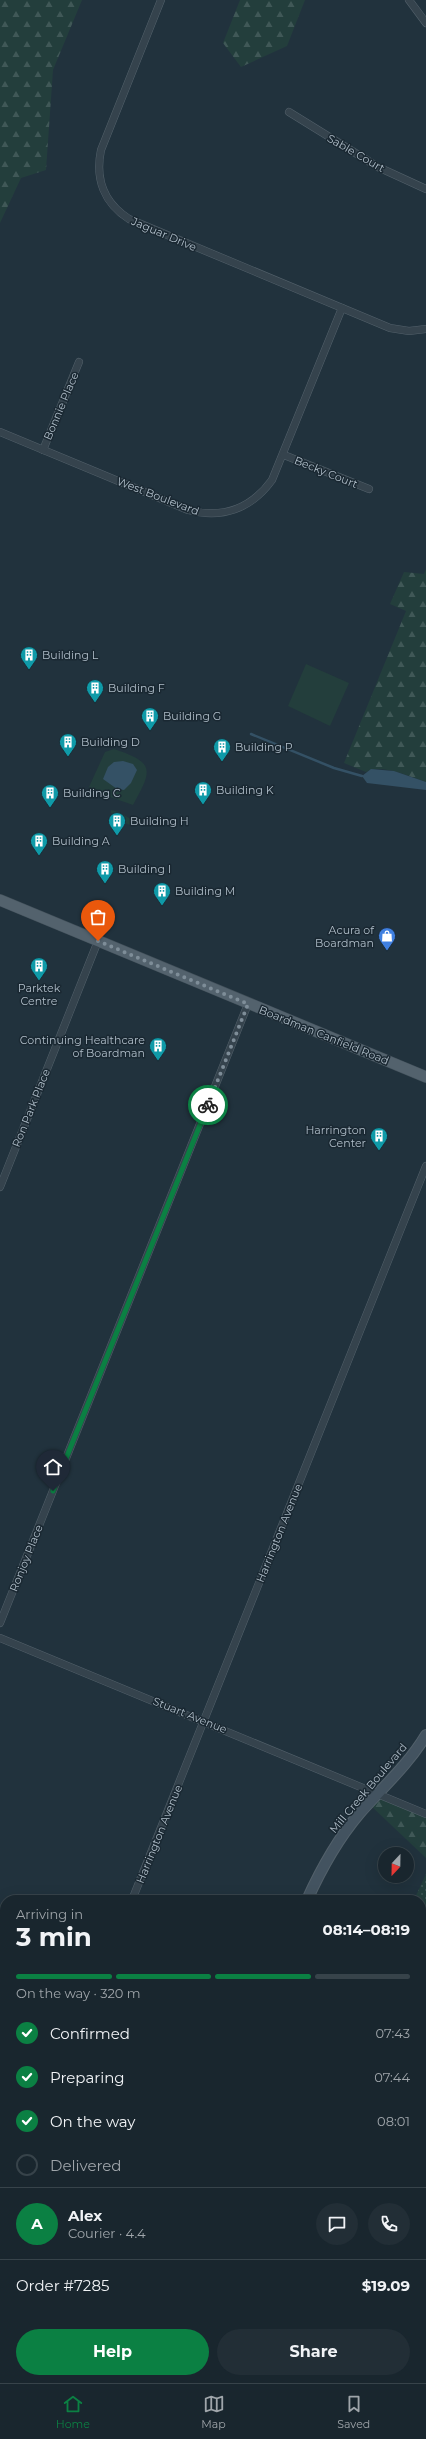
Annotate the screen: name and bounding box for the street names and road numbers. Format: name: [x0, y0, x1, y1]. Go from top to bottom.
street label: Sable Court: [325, 131, 388, 175]
street label: Jaguar Drive: [128, 214, 199, 254]
street label: Bonnie Place: [40, 370, 82, 442]
street label: Becky Court: [292, 453, 360, 491]
street label: West Boulevard: [115, 474, 201, 518]
street label: Boardman Canfield Road: [257, 1002, 391, 1068]
street label: Ron Park Place: [9, 1066, 53, 1149]
street label: Harrington Avenue: [253, 1481, 305, 1584]
street label: Ronjoy Place: [6, 1522, 46, 1594]
street label: Stuart Avenue: [151, 1694, 229, 1736]
street label: Mill Creek Boulevard: [326, 1740, 410, 1836]
street label: Harrington Avenue: [133, 1782, 185, 1885]

